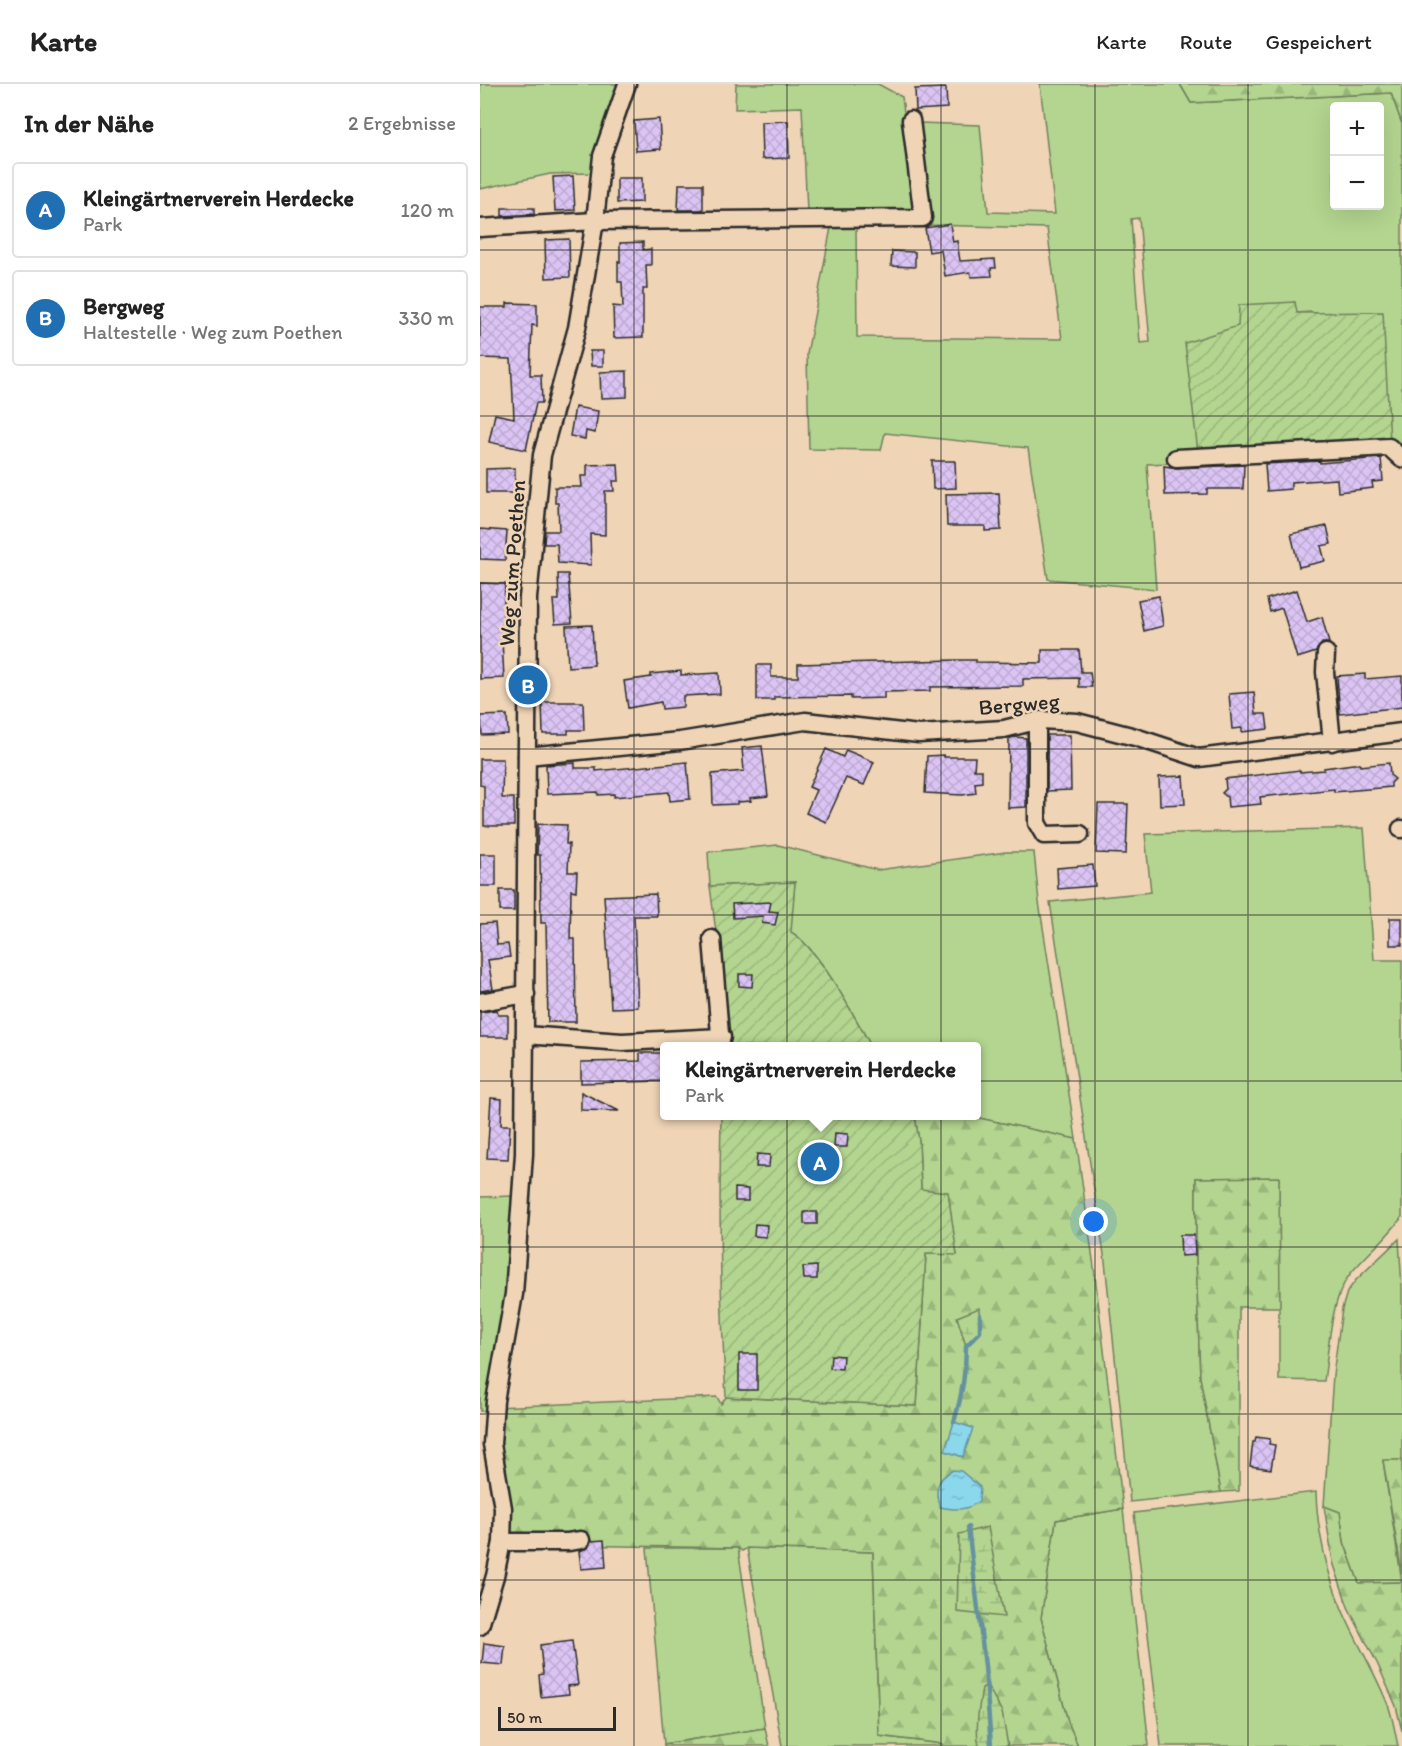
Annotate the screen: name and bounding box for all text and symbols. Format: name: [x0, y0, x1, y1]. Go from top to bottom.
text: Karte: [30, 24, 97, 58]
text: Karte: [1096, 29, 1147, 54]
text: Route: [1180, 29, 1233, 54]
text: Gespeichert: [1266, 29, 1372, 54]
map controls: [1330, 102, 1384, 210]
button: +: [1330, 102, 1384, 156]
text: In der Nähe: [24, 107, 154, 139]
text: 2 Ergebnisse: [348, 111, 456, 135]
button: −: [1330, 156, 1384, 210]
text: Kleingärtnerverein Herdecke: [83, 185, 354, 212]
text: A: [39, 198, 52, 222]
text: 120 m: [401, 198, 454, 222]
text: Park: [83, 212, 122, 236]
text: Bergweg: [83, 293, 164, 320]
text: B: [39, 306, 52, 330]
text: 330 m: [399, 306, 454, 330]
text: Haltestelle · Weg zum Poethen: [83, 320, 343, 344]
street label: Weg zum Poethen: [493, 478, 531, 647]
pin: B: [508, 662, 548, 708]
street label: Bergweg: [977, 687, 1061, 721]
popup: [660, 1042, 981, 1120]
text: Kleingärtnerverein Herdecke: [685, 1056, 956, 1083]
text: Park: [685, 1083, 724, 1107]
pin: A: [800, 1140, 840, 1184]
your location: [1079, 1207, 1108, 1236]
scale bar: [498, 1704, 616, 1732]
text: 50 m: [507, 1708, 542, 1727]

